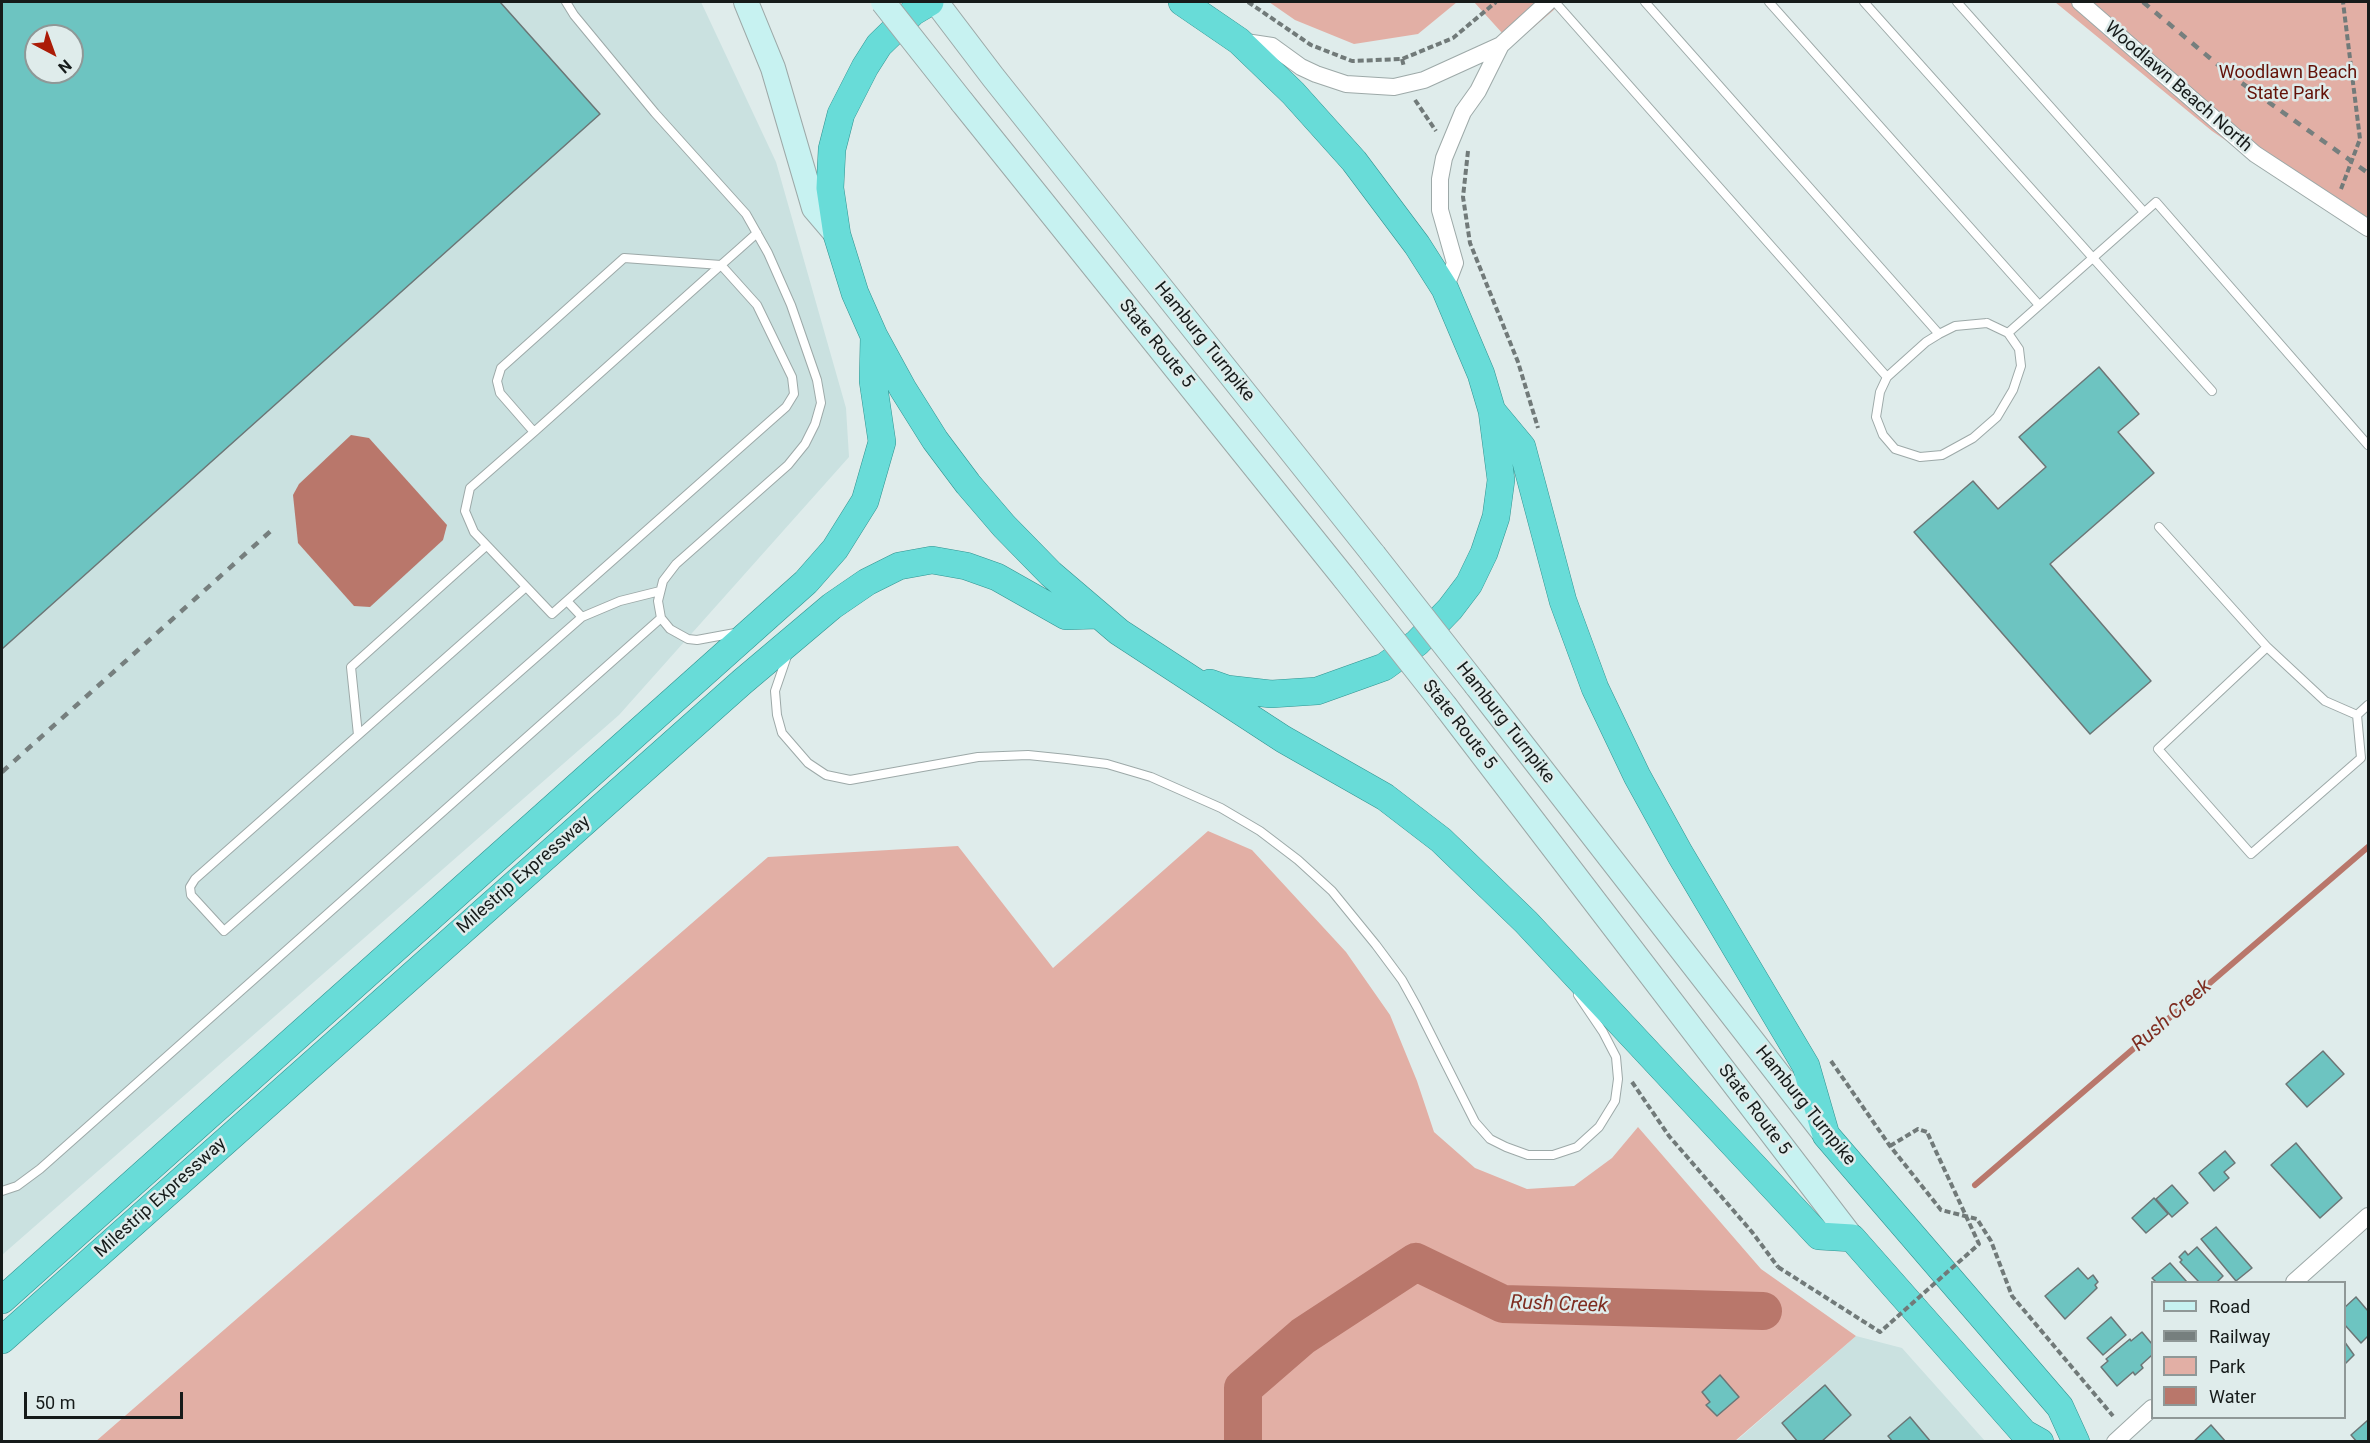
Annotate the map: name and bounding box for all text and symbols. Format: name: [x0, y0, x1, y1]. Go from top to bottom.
street label: Woodlawn Beach North: [2100, 17, 2256, 157]
north arrow: [24, 24, 84, 84]
text: N: [54, 56, 75, 77]
park label: Woodlawn Beach State Park: [2219, 62, 2357, 104]
street label: Hamburg Turnpike: [1149, 278, 1259, 406]
street label: State Route 5: [1114, 295, 1198, 393]
street label: Hamburg Turnpike: [1451, 658, 1559, 788]
street label: State Route 5: [1417, 676, 1501, 774]
street label: Milestrip Expressway: [453, 811, 595, 939]
water label: Rush Creek: [2127, 975, 2217, 1057]
street label: Hamburg Turnpike: [1750, 1042, 1860, 1170]
street label: State Route 5: [1713, 1061, 1795, 1159]
street label: Milestrip Expressway: [91, 1133, 231, 1263]
legend: [2151, 1281, 2346, 1419]
water label: Rush Creek: [1510, 1291, 1608, 1319]
text: Road: [2209, 1296, 2250, 1317]
text: Railway: [2209, 1326, 2270, 1347]
text: Park: [2209, 1356, 2245, 1377]
scale bar: [27, 1380, 186, 1418]
text: Water: [2209, 1386, 2256, 1407]
text: 50 m: [35, 1392, 75, 1413]

